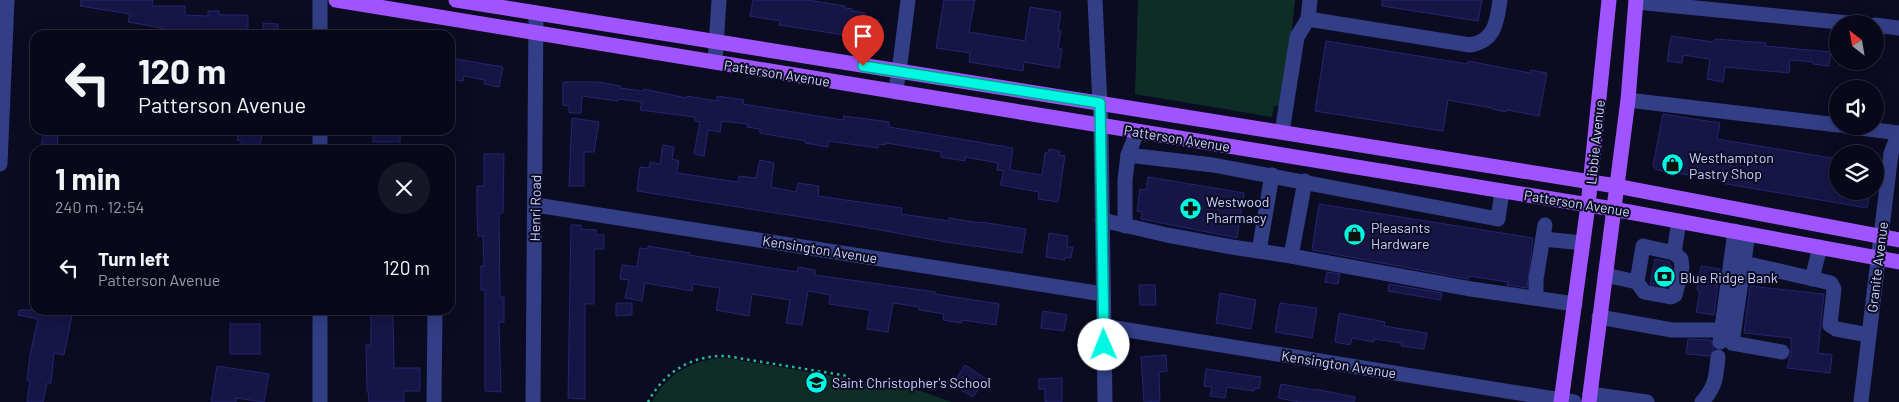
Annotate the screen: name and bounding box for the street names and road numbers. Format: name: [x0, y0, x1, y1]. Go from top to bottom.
street label: Patterson Avenue: [723, 56, 831, 90]
street label: Libbie Avenue: [1582, 99, 1608, 185]
street label: Patterson Avenue: [1123, 121, 1231, 155]
street label: Henri Road: [526, 175, 544, 241]
street label: Patterson Avenue: [1523, 186, 1631, 220]
street label: Granite Avenue: [1863, 221, 1891, 313]
street label: Kensington Avenue: [761, 232, 879, 266]
street label: Kensington Avenue: [1280, 347, 1398, 381]

